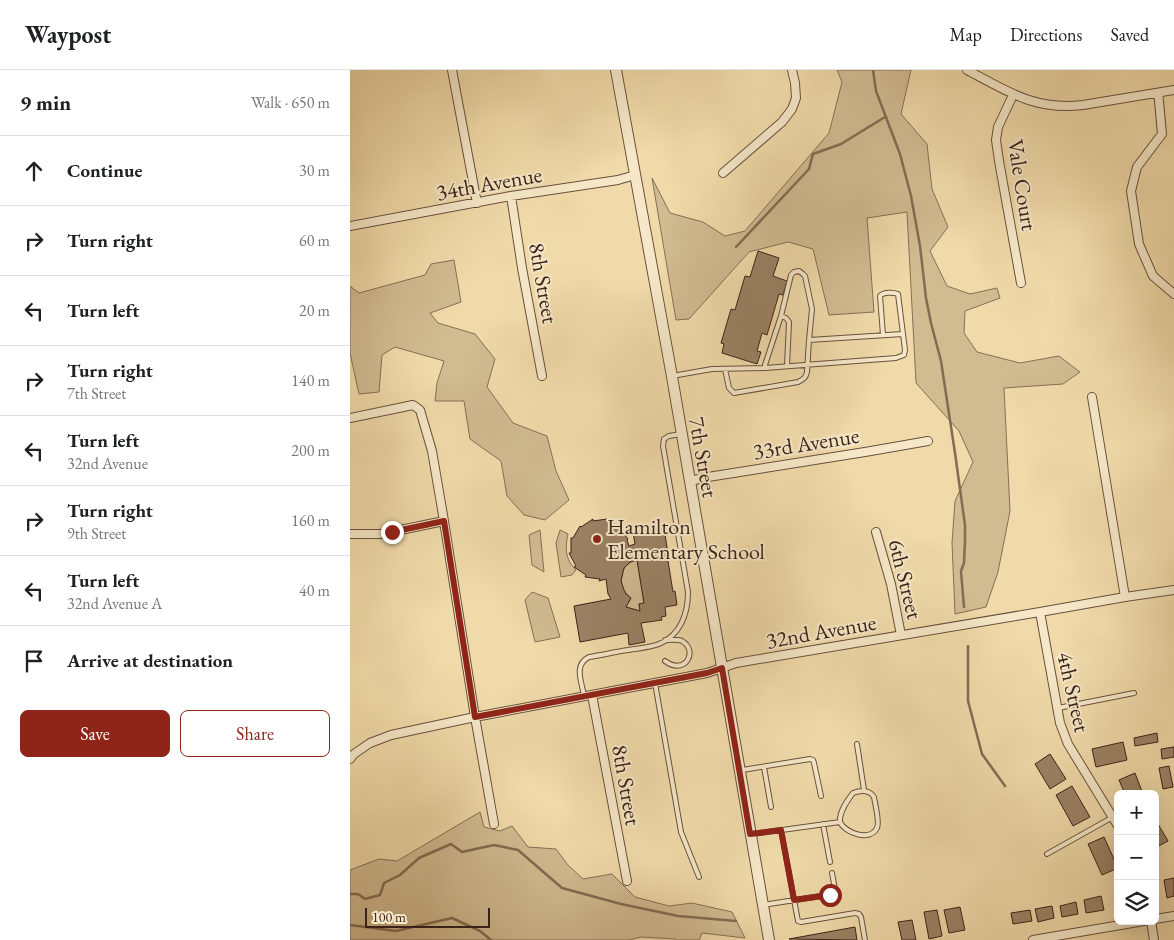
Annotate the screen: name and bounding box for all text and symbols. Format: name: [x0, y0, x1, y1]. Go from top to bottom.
text: Waypost: [25, 19, 111, 50]
text: Map: [950, 23, 982, 46]
text: Directions: [1010, 23, 1082, 46]
text: Saved: [1110, 23, 1149, 46]
text: 9 min: [20, 89, 71, 116]
text: Walk · 650 m: [251, 92, 330, 113]
street label: Vale Court: [1001, 137, 1044, 233]
icon: ahead: [20, 157, 48, 185]
text: Continue: [67, 158, 142, 183]
text: 30 m: [299, 160, 330, 181]
street label: 34th Avenue: [434, 160, 545, 207]
icon: right: [20, 227, 48, 255]
text: Turn right: [67, 228, 153, 253]
text: 60 m: [299, 230, 330, 251]
street label: 8th Street: [522, 240, 565, 326]
icon: left: [20, 297, 48, 325]
text: Turn left: [67, 298, 139, 323]
text: 20 m: [299, 300, 330, 321]
text: Turn right: [67, 358, 153, 383]
icon: right: [20, 367, 48, 395]
text: 140 m: [291, 370, 330, 391]
text: 7th Street: [67, 383, 126, 404]
street label: 7th Street: [682, 414, 725, 500]
street label: 33rd Avenue: [751, 421, 862, 466]
text: Turn left: [67, 428, 139, 453]
icon: left: [20, 437, 48, 465]
text: 200 m: [291, 440, 330, 461]
text: 32nd Avenue: [67, 453, 148, 474]
text: Turn right: [67, 498, 153, 523]
icon: right: [20, 507, 48, 535]
text: 160 m: [291, 510, 330, 531]
place label: Hamilton Elementary School: [607, 512, 765, 566]
route end: [381, 521, 404, 544]
text: 9th Street: [67, 523, 126, 544]
marker: Hamilton Elementary School: [591, 533, 603, 545]
street label: 6th Street: [882, 536, 929, 622]
text: Turn left: [67, 568, 139, 593]
icon: left: [20, 577, 48, 605]
text: 40 m: [299, 580, 330, 601]
text: 32nd Avenue A: [67, 593, 162, 614]
street label: 32nd Avenue: [764, 607, 879, 655]
icon: arrive: [20, 647, 48, 675]
text: Arrive at destination: [67, 648, 233, 673]
street label: 4th Street: [1050, 649, 1097, 735]
button: Save: [20, 710, 170, 757]
button: Share: [180, 710, 330, 757]
street label: 8th Street: [605, 742, 648, 828]
map controls: [1114, 790, 1159, 925]
button: +: [1114, 790, 1159, 835]
button: −: [1114, 835, 1159, 880]
button: layers: [1114, 880, 1159, 925]
route start: [819, 884, 842, 907]
scale bar: [365, 905, 490, 928]
text: 100 m: [372, 908, 406, 926]

